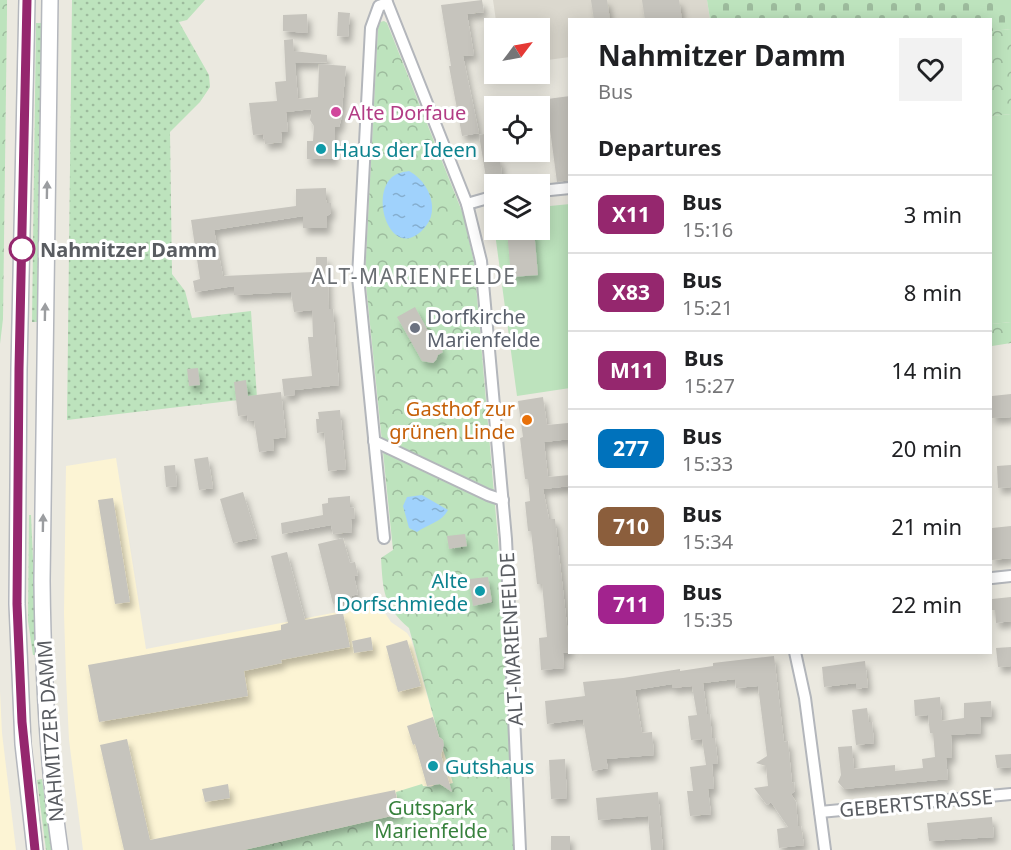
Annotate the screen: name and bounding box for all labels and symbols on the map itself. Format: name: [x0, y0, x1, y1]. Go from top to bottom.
north arrow: [484, 18, 550, 84]
place label: Alte Dorfaue: [348, 99, 466, 126]
marker: Alte Dorfaue: [329, 105, 343, 119]
place label: Haus der Ideen: [333, 136, 477, 163]
marker: Haus der Ideen: [314, 142, 328, 156]
one-way arrow: [42, 181, 52, 200]
marker: Nahmitzer Damm: [9, 236, 35, 262]
place label: Nahmitzer Damm: [40, 236, 217, 263]
district label: ALT-MARIENFELDE: [312, 262, 516, 290]
one-way arrow: [41, 303, 50, 322]
place label: Dorfkirche Marienfelde: [427, 303, 540, 353]
marker: Dorfkirche Marienfelde: [408, 321, 422, 335]
place label: Gasthof zur grünen Linde: [389, 395, 515, 445]
marker: Gasthof zur grünen Linde: [520, 413, 534, 427]
one-way arrow: [38, 513, 47, 532]
street label: ALT-MARIENFELDE: [493, 552, 529, 726]
place label: Alte Dorfschmiede: [336, 567, 468, 617]
marker: Alte Dorfschmiede: [473, 584, 487, 598]
street label: NAHMITZER DAMM: [30, 639, 70, 823]
place label: Gutshaus: [445, 753, 534, 780]
marker: Gutshaus: [426, 759, 440, 773]
street label: GEBERTSTRASSE: [838, 783, 994, 823]
park label: Gutspark Marienfelde: [374, 794, 488, 844]

